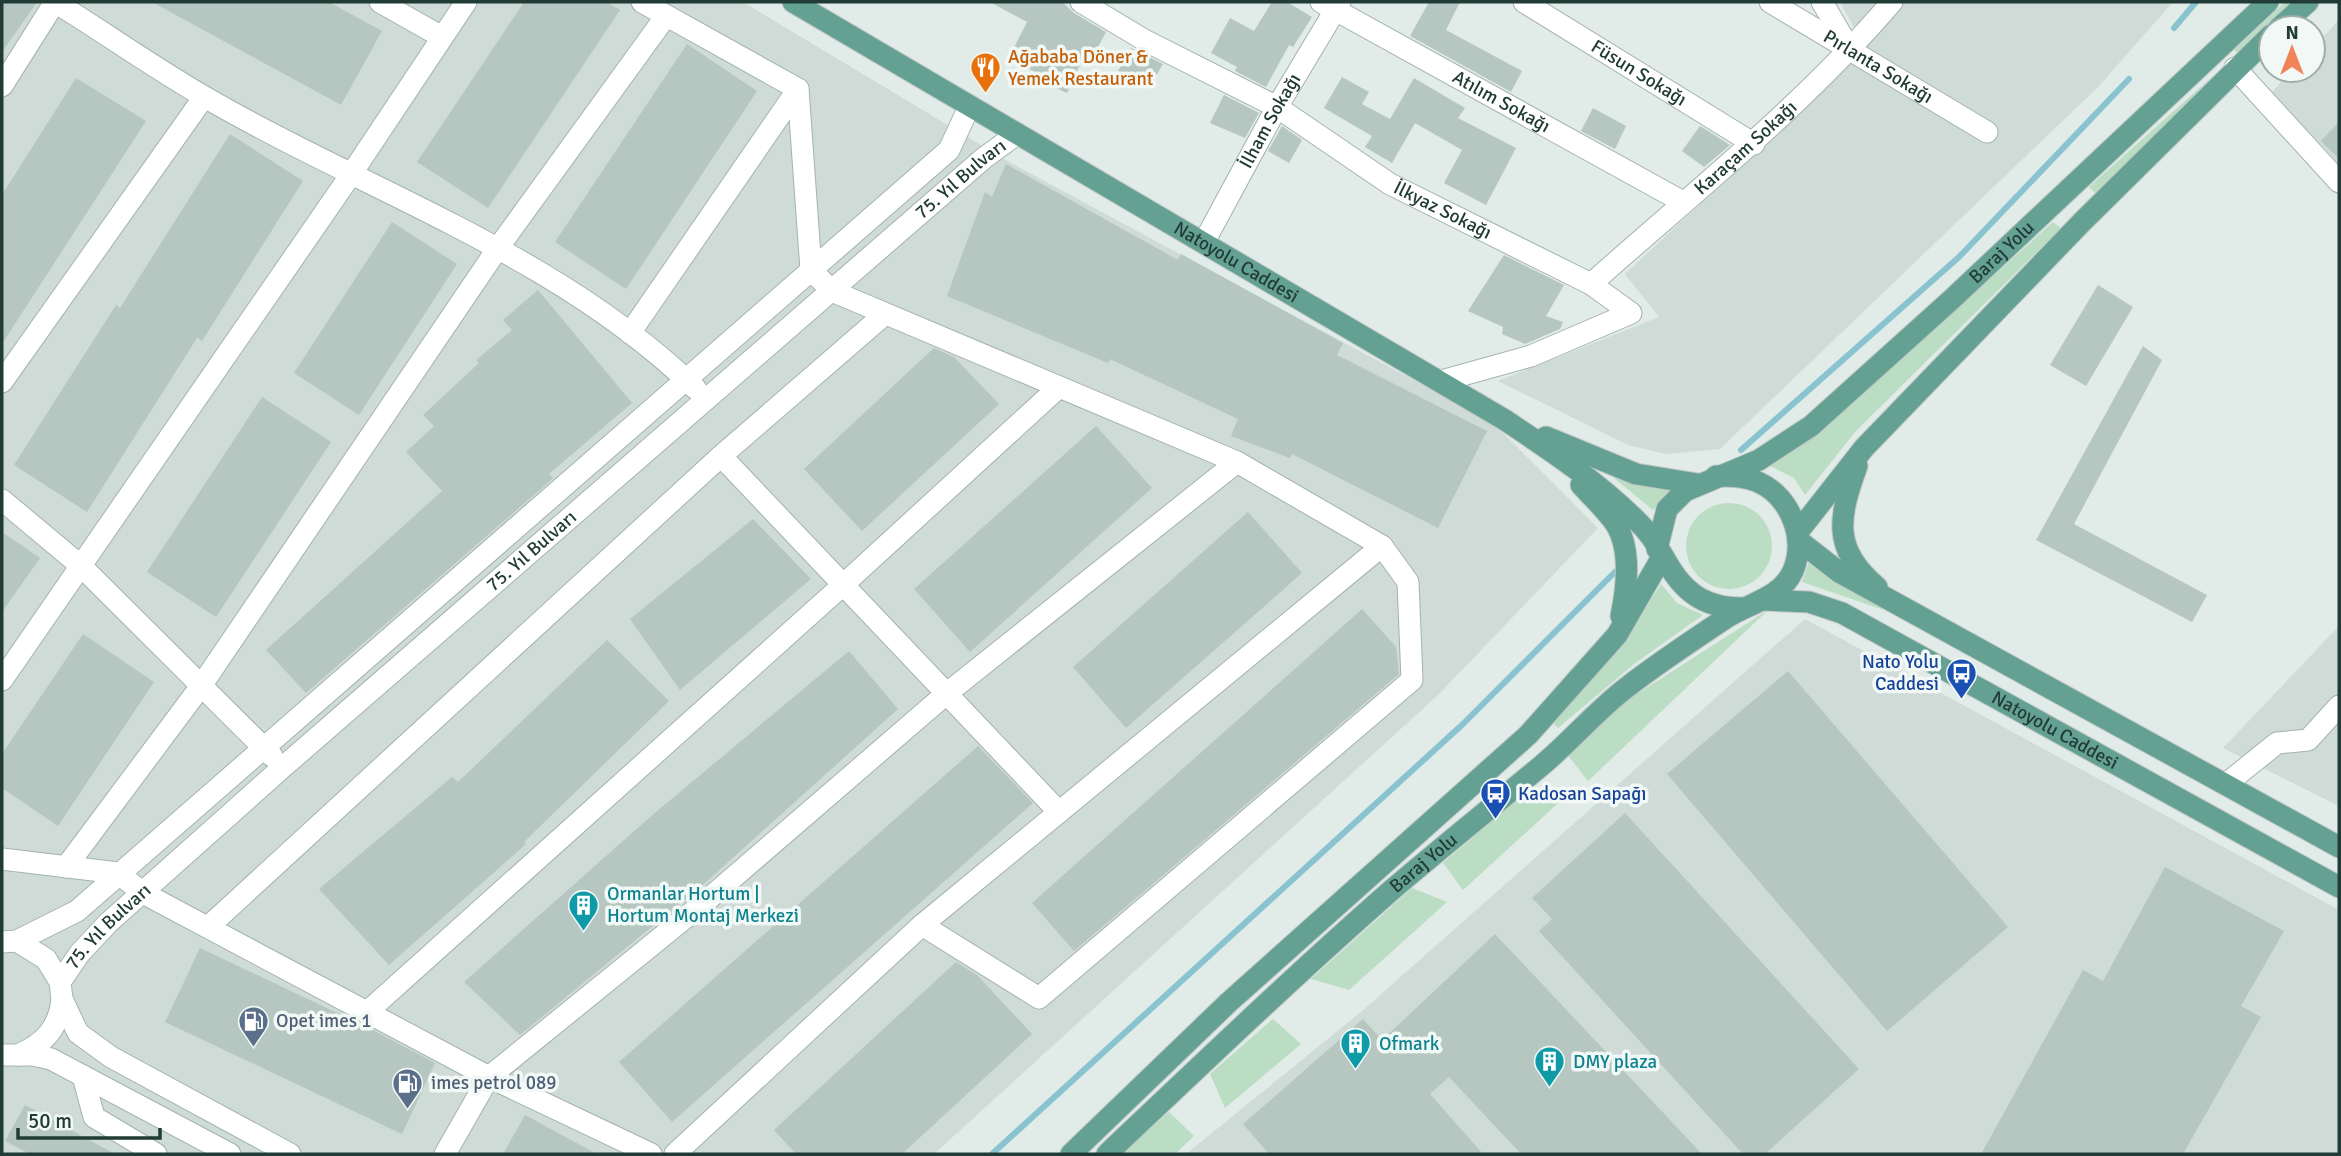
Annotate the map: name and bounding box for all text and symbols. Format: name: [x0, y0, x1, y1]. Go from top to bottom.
north arrow: [2257, 14, 2327, 84]
text: N: [2285, 21, 2299, 45]
street label: Pırlanta Sokağı: [1819, 25, 1937, 109]
street label: Füsun Sokağı: [1587, 34, 1691, 111]
place label: Ağababa Döner & Yemek Restaurant: [1008, 45, 1154, 91]
restaurant icon: Ağababa Döner & Yemek Restaurant: [968, 51, 1002, 95]
street label: Atılım Sokağı: [1448, 65, 1554, 138]
street label: İlham Sokağı: [1234, 69, 1306, 173]
street label: Karaçam Sokağı: [1689, 95, 1802, 200]
street label: 75. Yıl Bulvarı: [910, 134, 1011, 224]
street label: İlkyaz Sokağı: [1390, 176, 1496, 245]
street label: Natoyolu Caddesi: [1169, 216, 1303, 308]
street label: Baraj Yolu: [1964, 216, 2040, 289]
street label: 75. Yıl Bulvarı: [482, 505, 582, 597]
place label: Nato Yolu Caddesi: [1862, 650, 1939, 696]
bus stop icon: Nato Yolu Caddesi: [1945, 656, 1979, 700]
street label: Natoyolu Caddesi: [1987, 686, 2123, 775]
bus stop icon: Kadosan Sapağı: [1478, 777, 1512, 821]
place label: Kadosan Sapağı: [1518, 782, 1646, 806]
street label: Baraj Yolu: [1385, 828, 1462, 898]
street label: 75. Yıl Bulvarı: [60, 878, 156, 974]
place label: Ormanlar Hortum | Hortum Montaj Merkezi: [607, 882, 799, 928]
building icon: Ormanlar Hortum | Hortum Montaj Merkezi: [567, 888, 601, 932]
fuel station icon: Opet imes 1: [236, 1004, 270, 1048]
place label: Opet imes 1: [276, 1009, 371, 1033]
building icon: Ofmark: [1339, 1027, 1373, 1071]
place label: Ofmark: [1379, 1032, 1440, 1056]
building icon: DMY plaza: [1533, 1045, 1567, 1089]
place label: DMY plaza: [1573, 1050, 1657, 1074]
fuel station icon: imes petrol 089: [391, 1066, 425, 1110]
place label: imes petrol 089: [431, 1071, 557, 1095]
scale bar: [18, 1096, 159, 1140]
text: 50 m: [28, 1108, 72, 1134]

